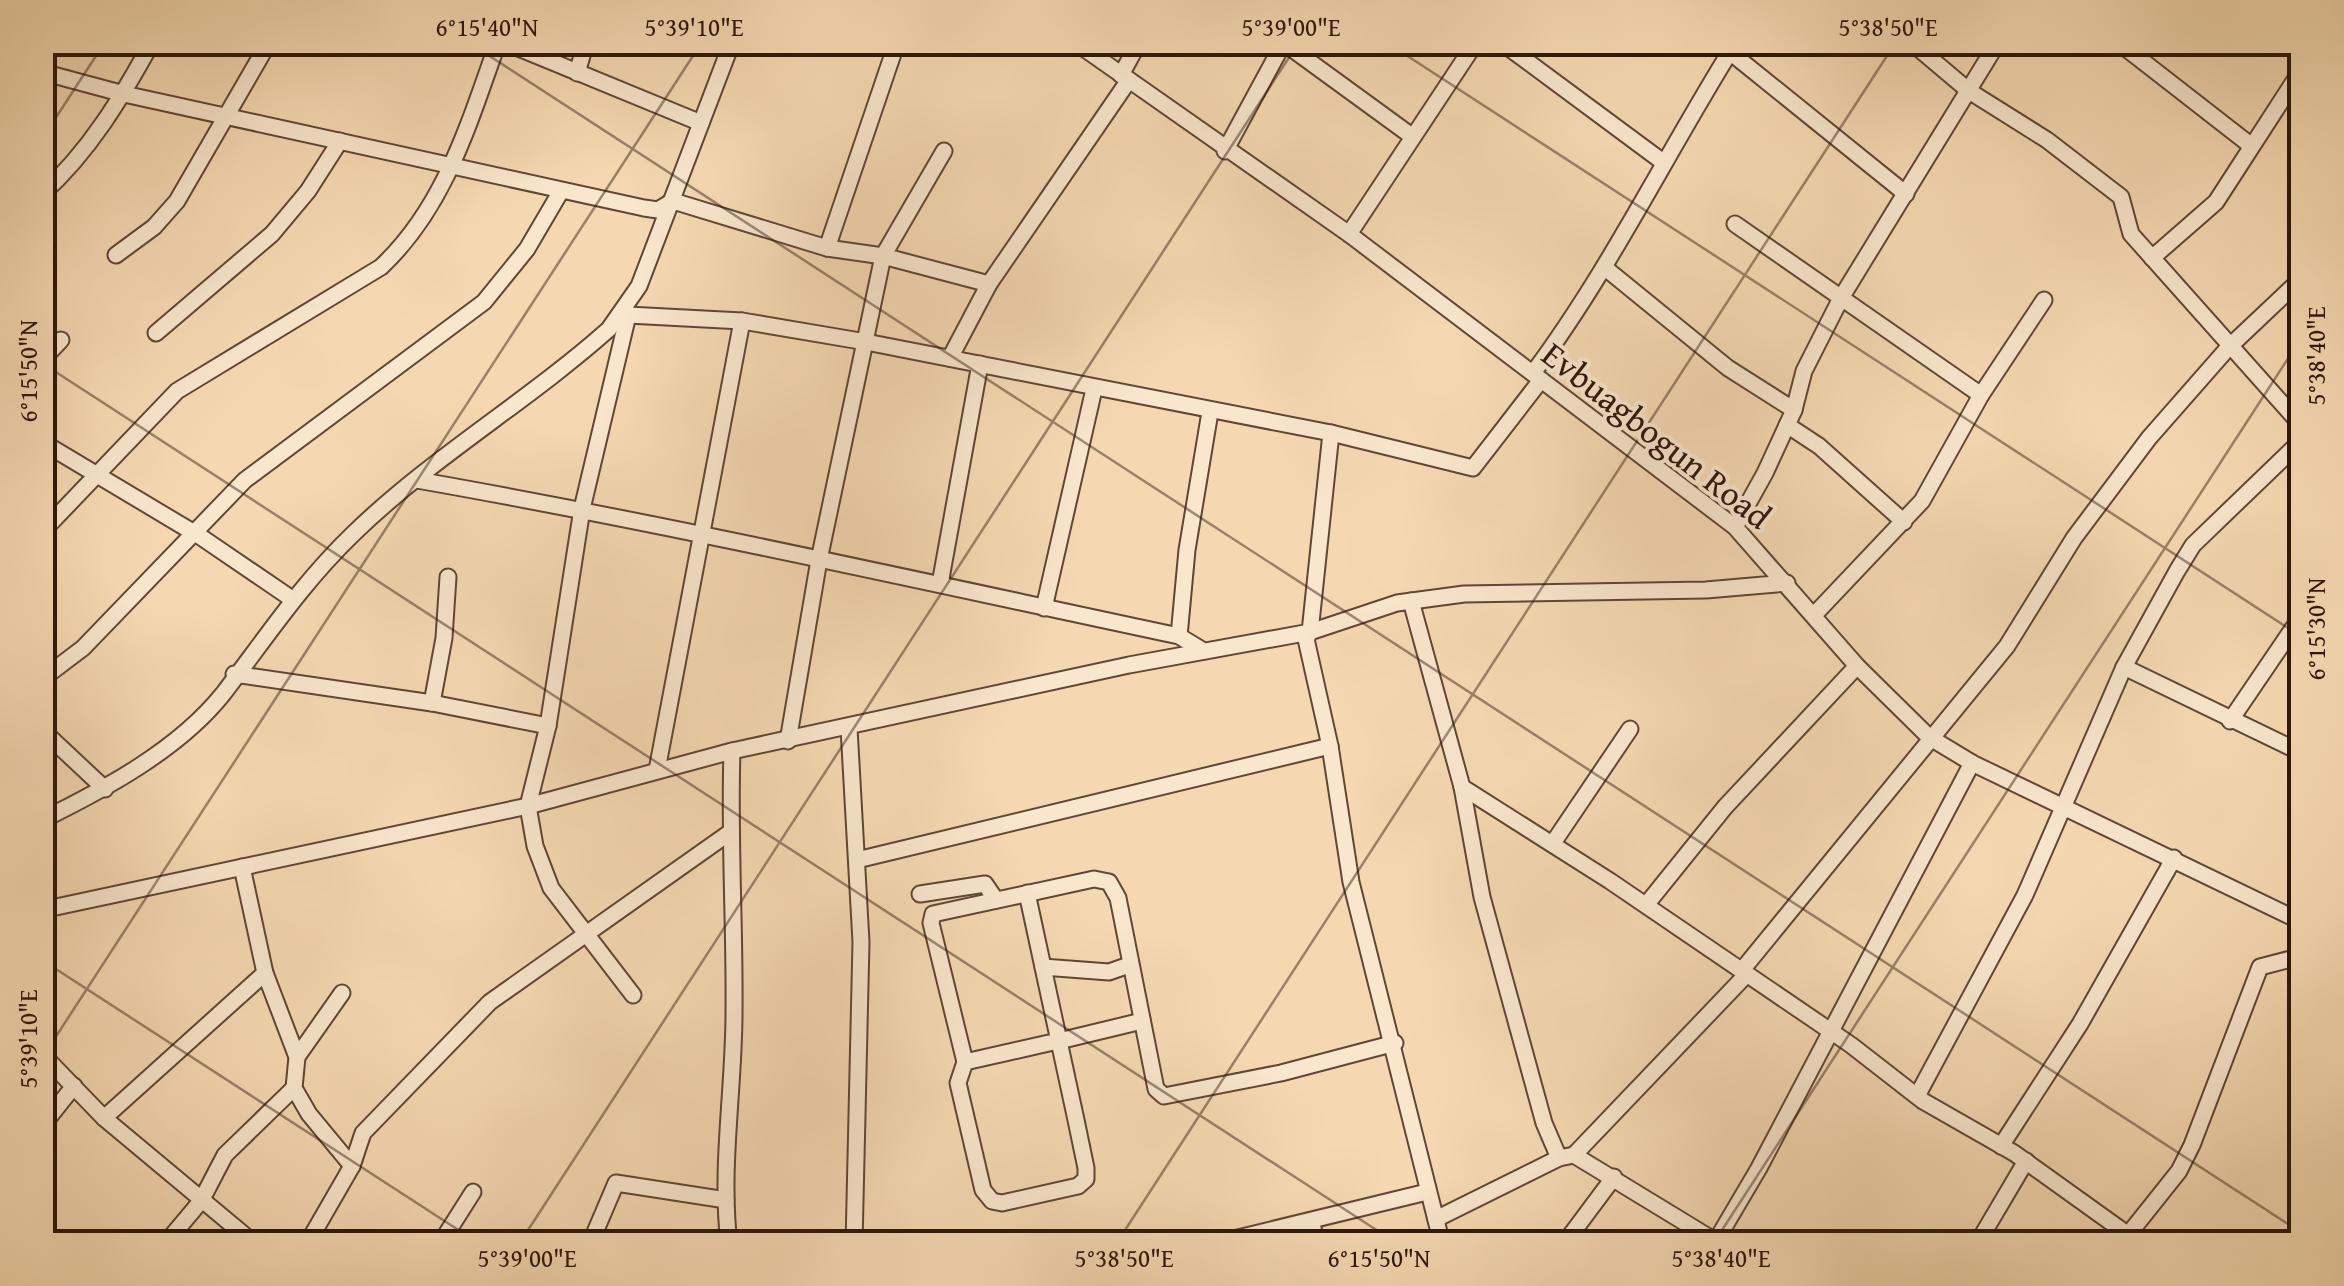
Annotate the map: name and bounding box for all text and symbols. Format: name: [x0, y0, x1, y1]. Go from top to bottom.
text: 6°15'40"N: [436, 9, 538, 45]
text: 5°39'10"E: [644, 9, 744, 45]
text: 5°39'00"E: [1241, 9, 1341, 45]
text: 5°38'50"E: [1838, 9, 1938, 45]
text: 5°38'40"E: [2298, 306, 2334, 406]
text: 6°15'50"N: [10, 320, 46, 422]
street label: Evbuagbogun Road: [1531, 329, 1783, 541]
text: 6°15'30"N: [2298, 578, 2334, 680]
text: 5°39'10"E: [10, 989, 46, 1089]
text: 5°39'00"E: [477, 1240, 577, 1276]
text: 5°38'50"E: [1074, 1240, 1174, 1276]
text: 6°15'50"N: [1328, 1240, 1430, 1276]
text: 5°38'40"E: [1671, 1240, 1771, 1276]

